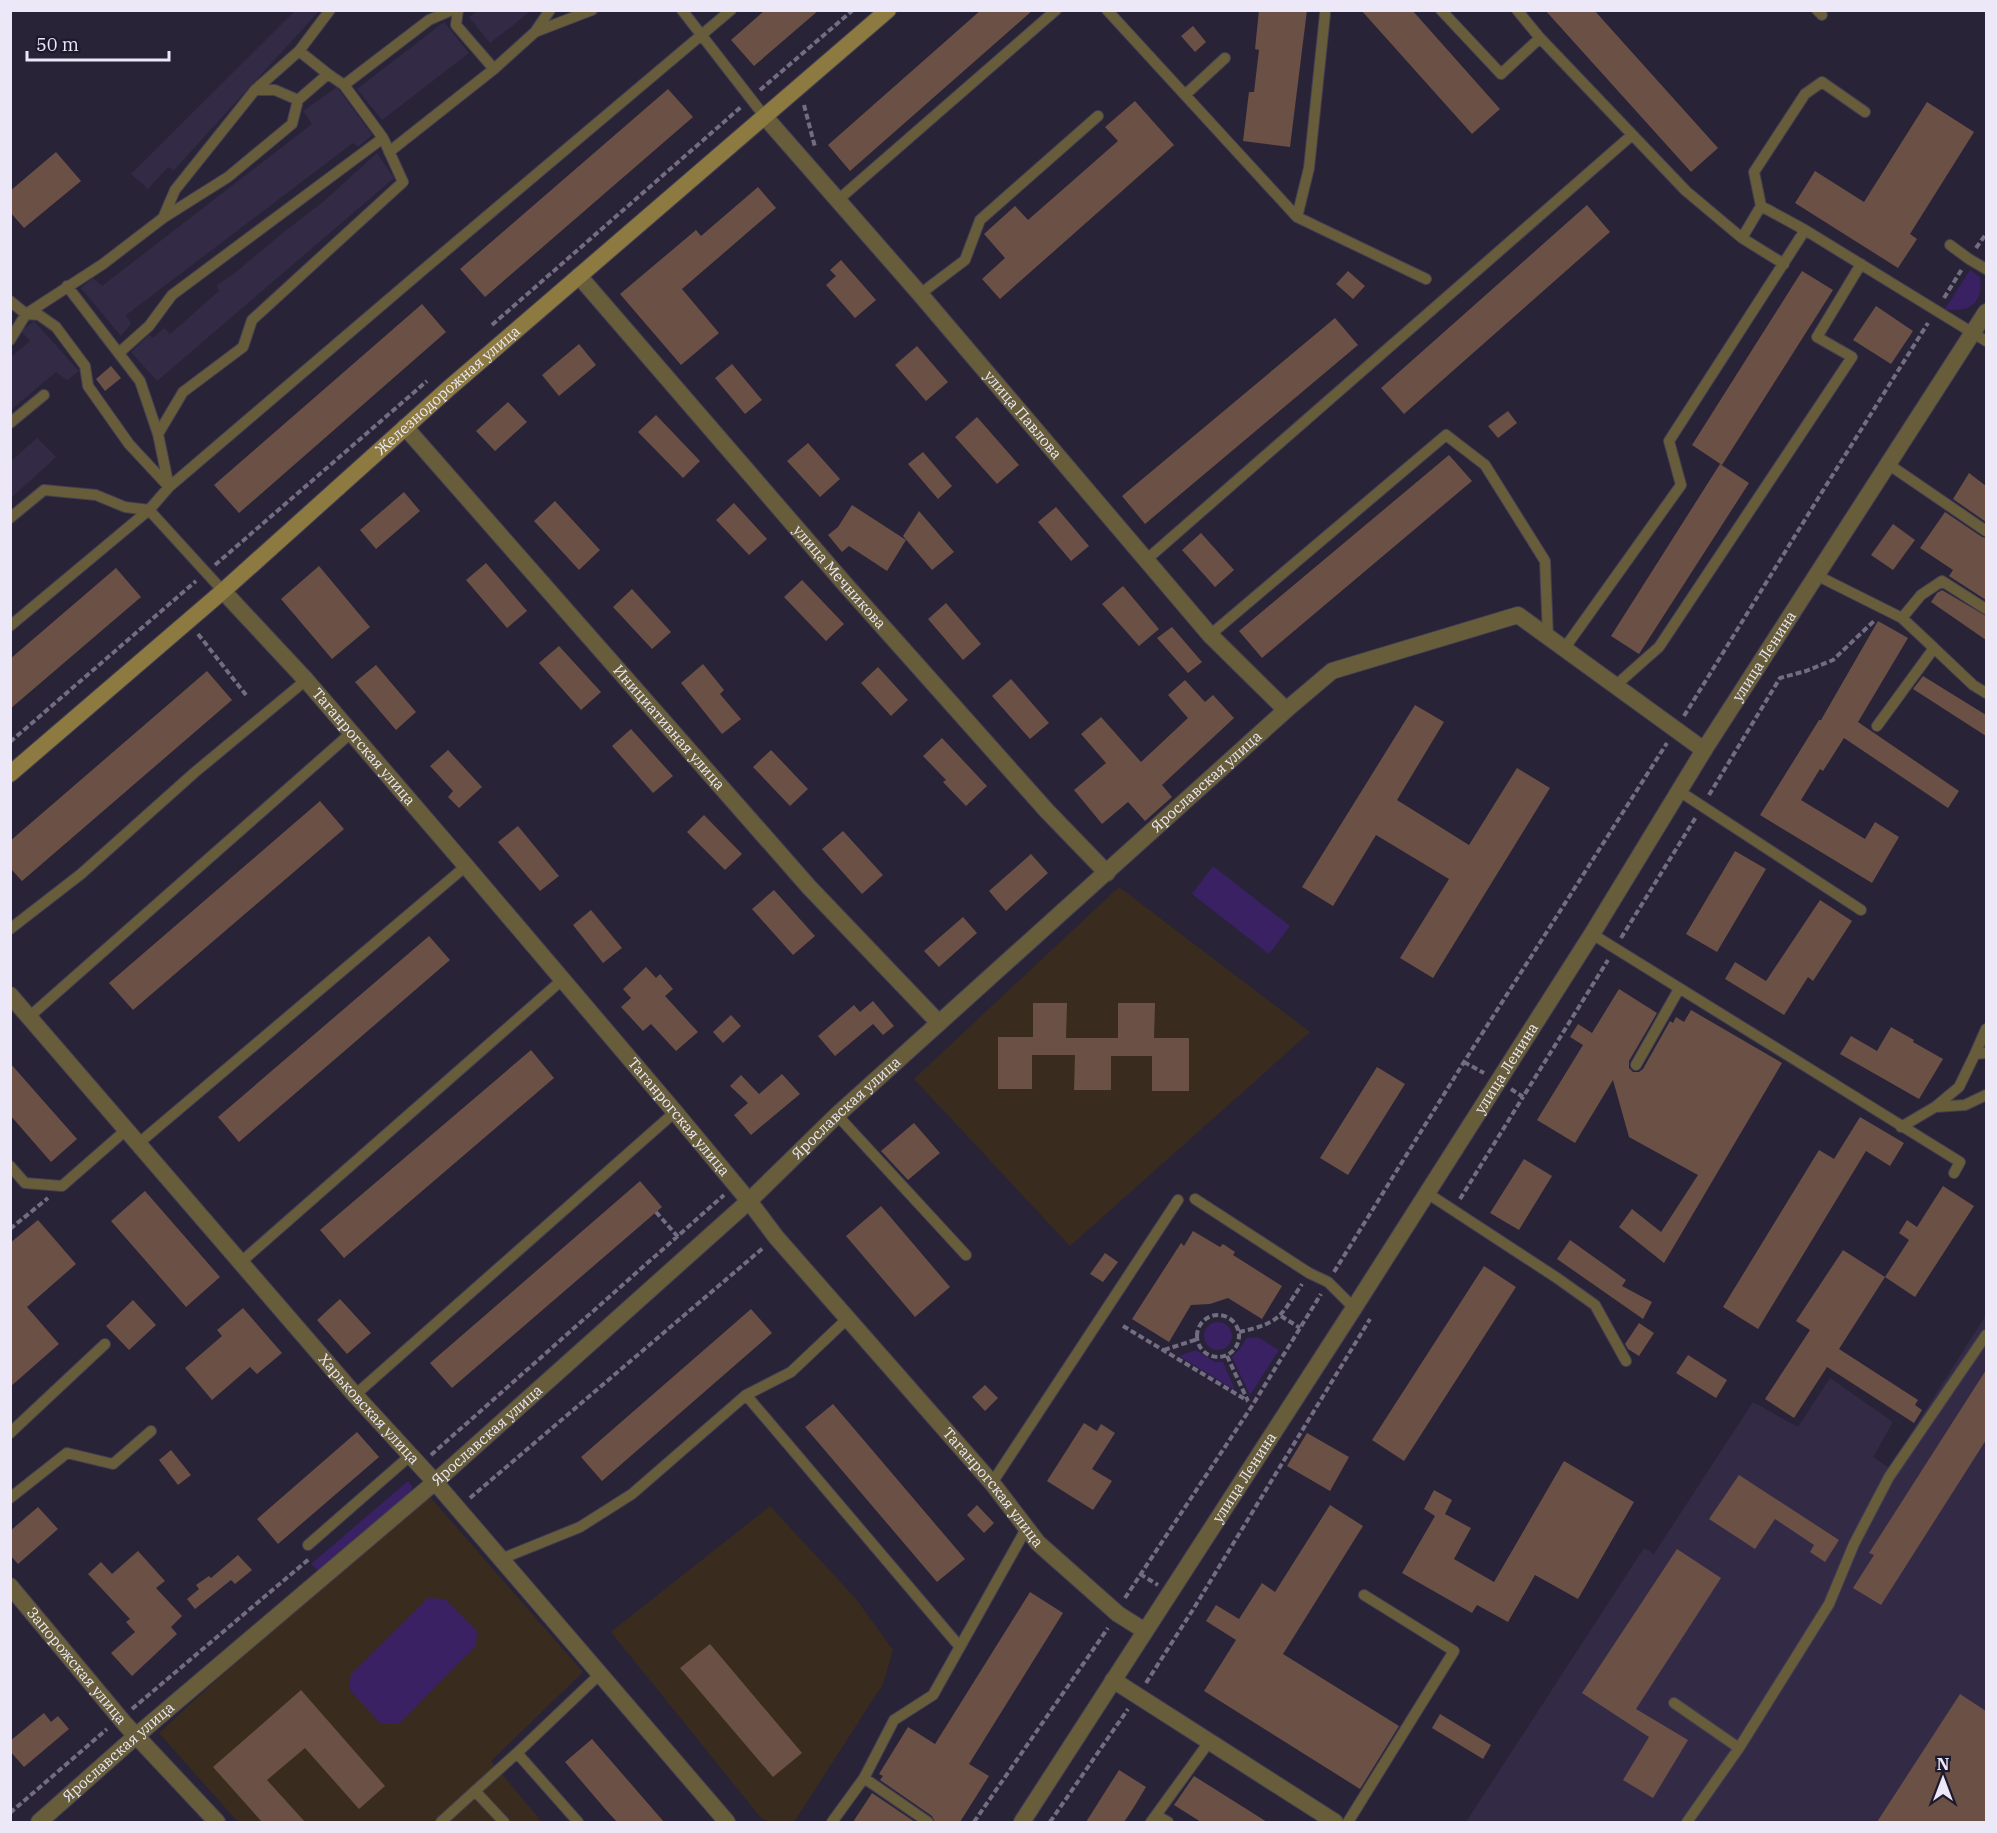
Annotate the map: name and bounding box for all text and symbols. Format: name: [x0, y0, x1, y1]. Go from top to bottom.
scale bar: [27, 24, 170, 62]
text: 50 m: [36, 33, 79, 56]
street label: Железнодорожная улица: [371, 321, 524, 459]
street label: улица Павлова: [980, 366, 1066, 463]
street label: улица Мечникова: [789, 521, 890, 633]
street label: улица Ленина: [1728, 607, 1800, 705]
street label: Инициативная улица: [609, 661, 729, 794]
street label: Таганрогская улица: [308, 684, 420, 809]
street label: Ярославская улица: [1147, 726, 1266, 836]
street label: улица Ленина: [1470, 1019, 1542, 1117]
street label: Ярославская улица: [787, 1052, 905, 1163]
street label: Таганрогская улица: [624, 1053, 734, 1180]
street label: Харьковская улица: [315, 1350, 424, 1468]
street label: Ярославская улица: [427, 1380, 546, 1490]
street label: Таганрогская улица: [939, 1423, 1048, 1551]
street label: улица Ленина: [1208, 1428, 1280, 1526]
street label: Запорожская улица: [23, 1603, 131, 1728]
street label: Ярославская улица: [58, 1697, 178, 1806]
north arrow: [1913, 1749, 1973, 1809]
text: N: [1937, 1754, 1949, 1774]

